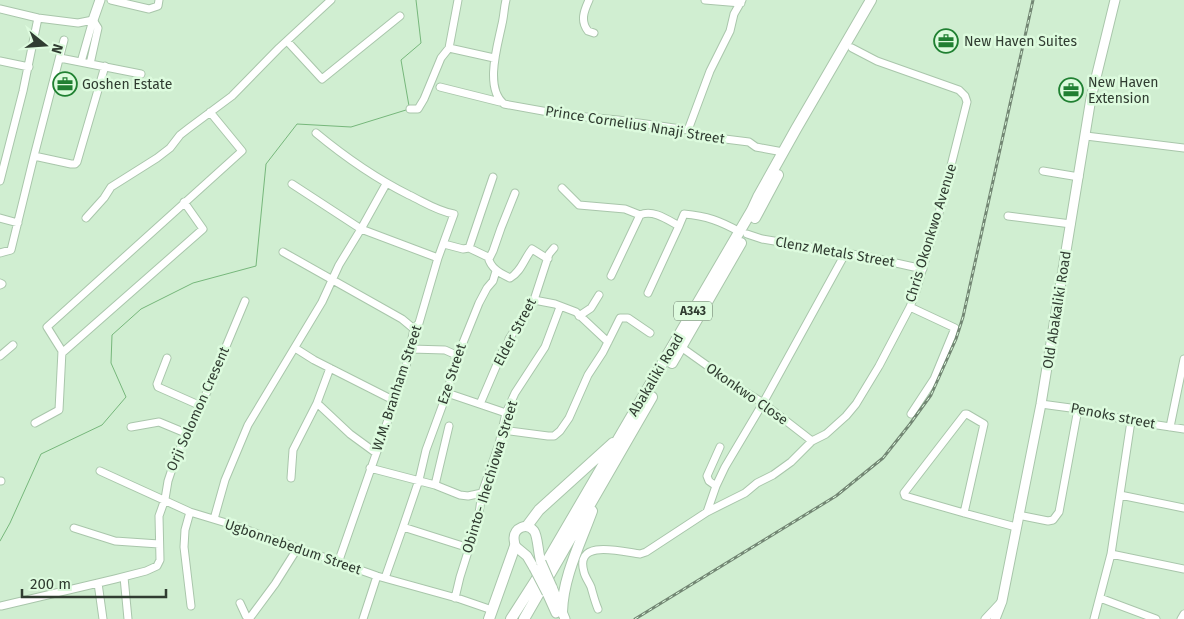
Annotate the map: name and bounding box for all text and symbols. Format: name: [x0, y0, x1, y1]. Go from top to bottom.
north arrow: [20, 20, 70, 70]
office icon: New Haven Suites: [933, 28, 959, 54]
place label: New Haven Suites: [964, 33, 1077, 50]
text: N: [47, 42, 66, 56]
office icon: Goshen Estate: [52, 71, 78, 97]
place label: New Haven Extension: [1088, 74, 1159, 107]
place label: Goshen Estate: [82, 76, 172, 93]
office icon: New Haven Extension: [1058, 77, 1084, 103]
street label: Prince Cornelius Nnaji Street: [544, 102, 727, 148]
street label: Chris Okonkwo Avenue: [902, 162, 960, 304]
street label: Clenz Metals Street: [774, 233, 897, 271]
street label: Old Abakaliki Road: [1039, 250, 1075, 370]
street label: Elder Street: [490, 294, 540, 369]
road number: A343: [674, 302, 712, 321]
street label: W.M. Branham Street: [369, 322, 426, 453]
street label: Abakaliki Road: [625, 331, 687, 419]
street label: Eze Street: [434, 341, 470, 407]
street label: Orji Solomon Cresent: [163, 343, 233, 474]
street label: Okonkwo Close: [703, 359, 791, 429]
street label: Obinto- Ihechiowa Street: [459, 398, 522, 555]
street label: Penoks street: [1069, 399, 1158, 433]
street label: Ugbonnebedum Street: [223, 516, 364, 579]
scale bar: [22, 566, 166, 598]
text: 200 m: [30, 575, 71, 593]

